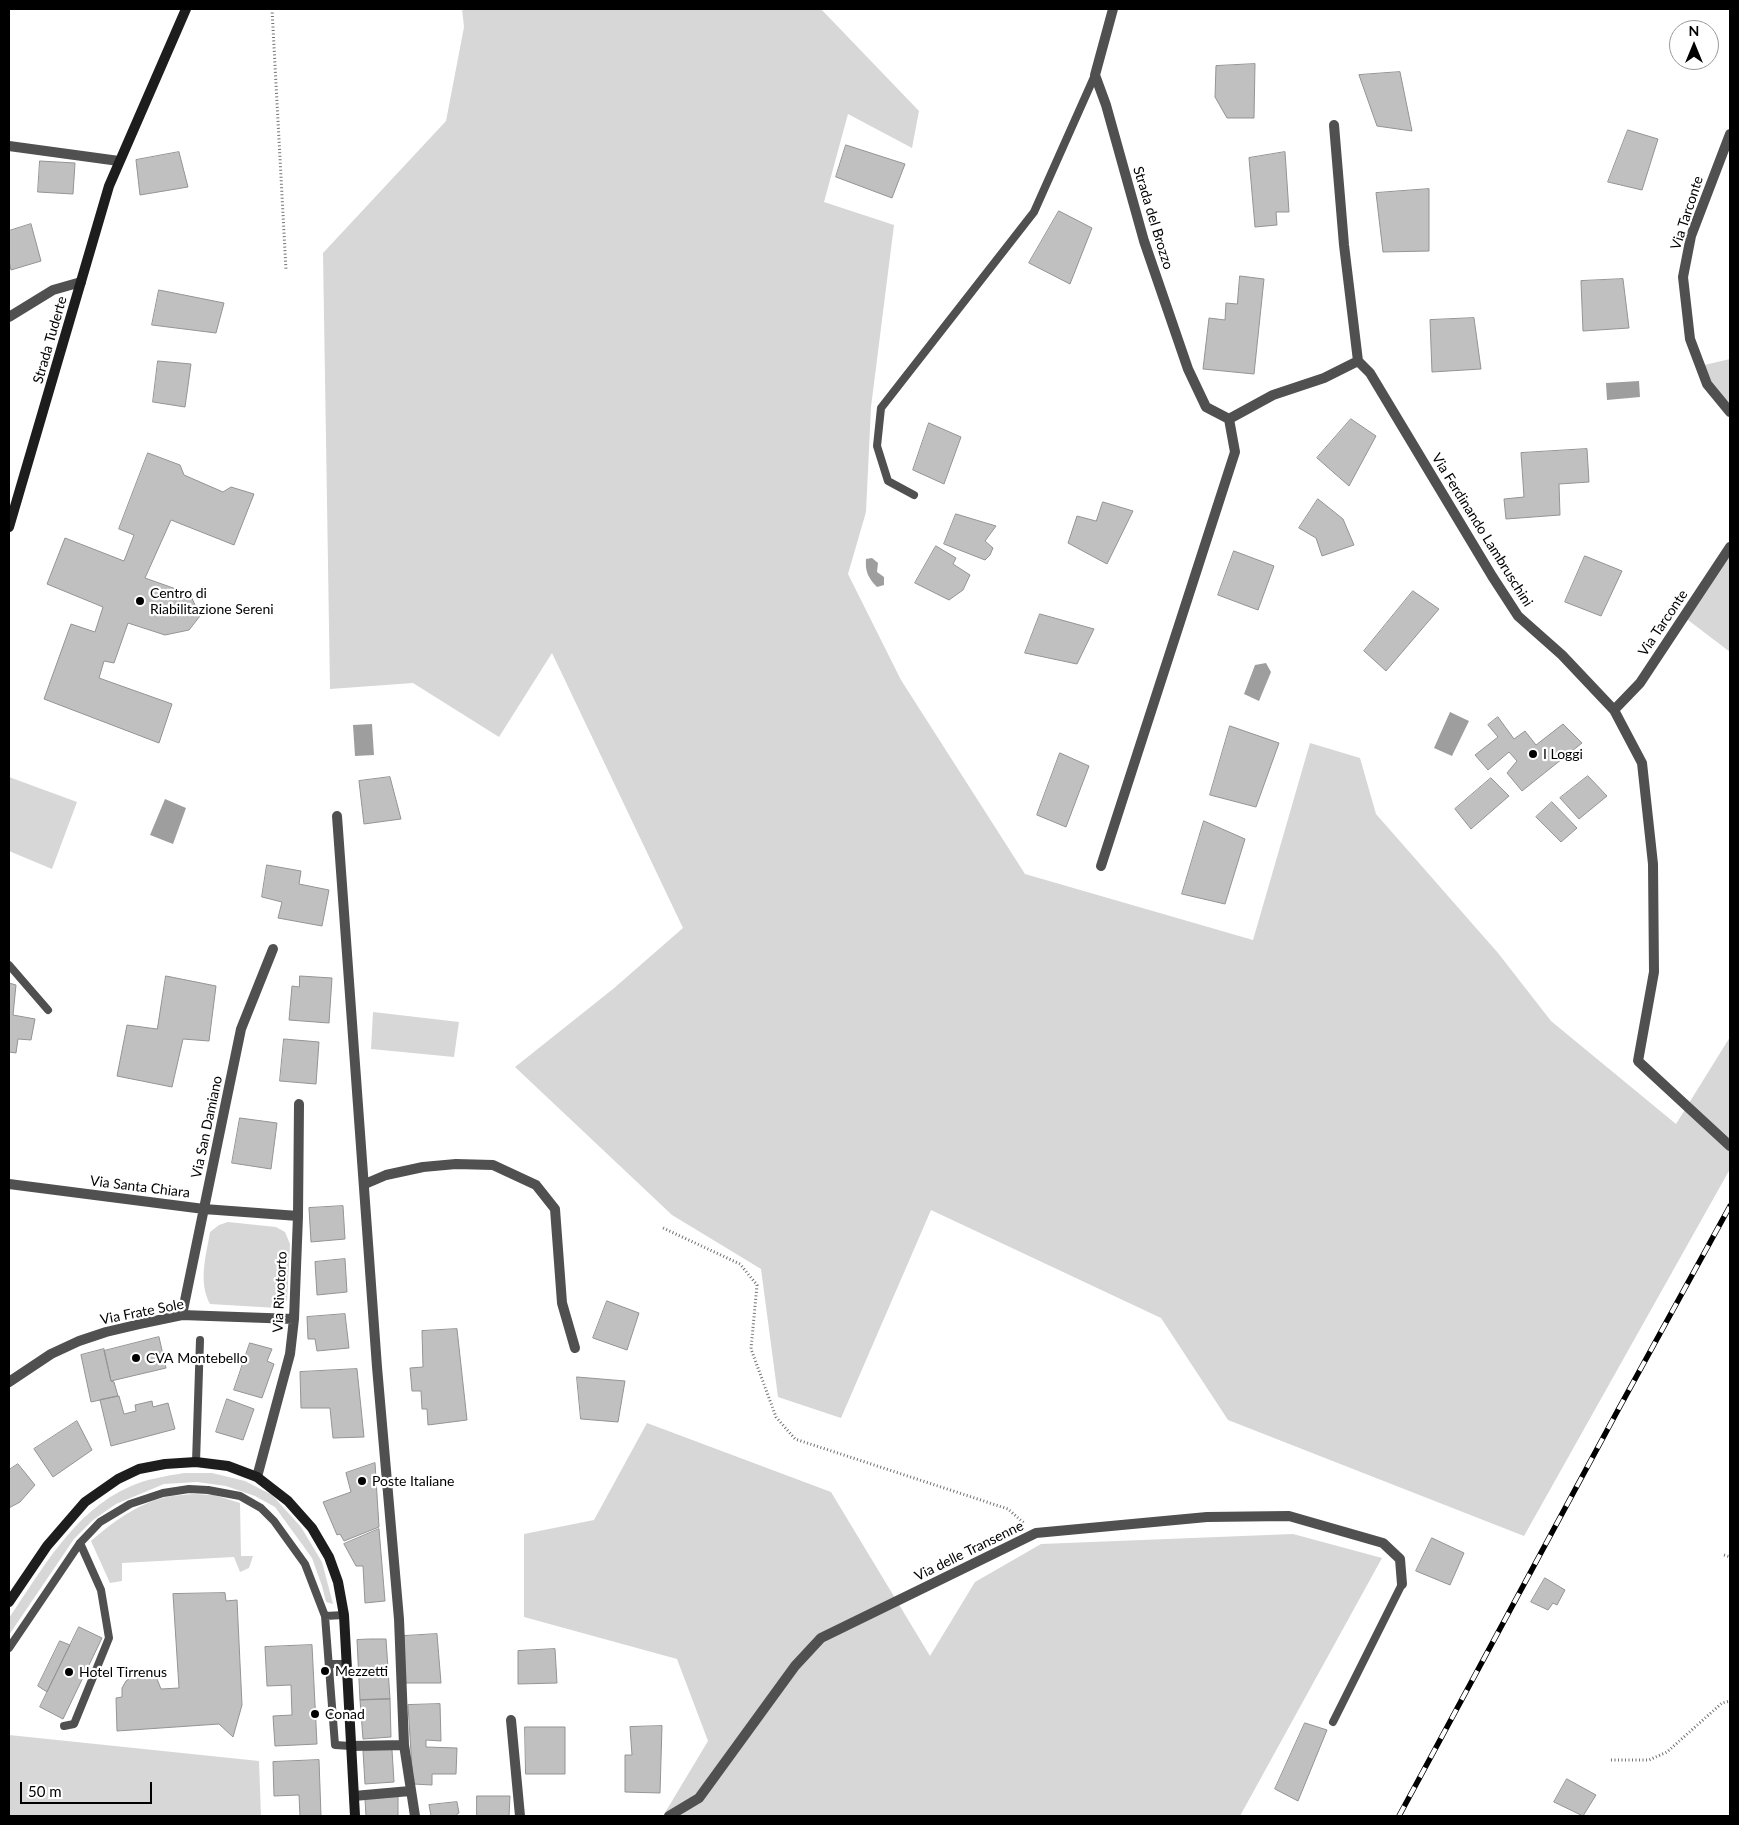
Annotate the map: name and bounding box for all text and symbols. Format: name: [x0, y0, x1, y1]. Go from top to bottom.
north arrow: [1669, 20, 1719, 70]
text: N: [1689, 22, 1699, 39]
street label: Strada del Brozzo: [1129, 165, 1177, 271]
street label: Via Tarconte: [1667, 174, 1707, 252]
street label: Strada Tuderte: [30, 294, 70, 386]
street label: Via Ferdinando Lambruschini: [1428, 450, 1536, 610]
place label: Centro di Riabilitazione Sereni: [150, 585, 274, 618]
street label: Via Tarconte: [1635, 587, 1691, 659]
marker: Centro di Riabilitazione Sereni: [134, 595, 146, 607]
place label: I Loggi: [1543, 746, 1583, 762]
marker: I Loggi: [1527, 748, 1539, 760]
street label: Via San Damiano: [188, 1074, 226, 1180]
street label: Via Santa Chiara: [89, 1173, 191, 1201]
street label: Via Rivotorto: [269, 1251, 291, 1333]
street label: Via Frate Sole: [99, 1296, 185, 1328]
place label: CVA Montebello: [146, 1350, 248, 1366]
marker: CVA Montebello: [130, 1352, 142, 1364]
place label: Poste Italiane: [372, 1473, 455, 1489]
marker: Poste Italiane: [356, 1475, 368, 1487]
street label: Via delle Transenne: [912, 1517, 1026, 1585]
place label: Mezzetti: [335, 1663, 388, 1679]
place label: Hotel Tirrenus: [79, 1664, 167, 1680]
marker: Mezzetti: [319, 1665, 331, 1677]
marker: Hotel Tirrenus: [63, 1666, 75, 1678]
place label: Conad: [325, 1706, 365, 1722]
marker: Conad: [309, 1708, 321, 1720]
scale bar: [22, 1772, 155, 1804]
text: 50 m: [28, 1782, 62, 1800]

